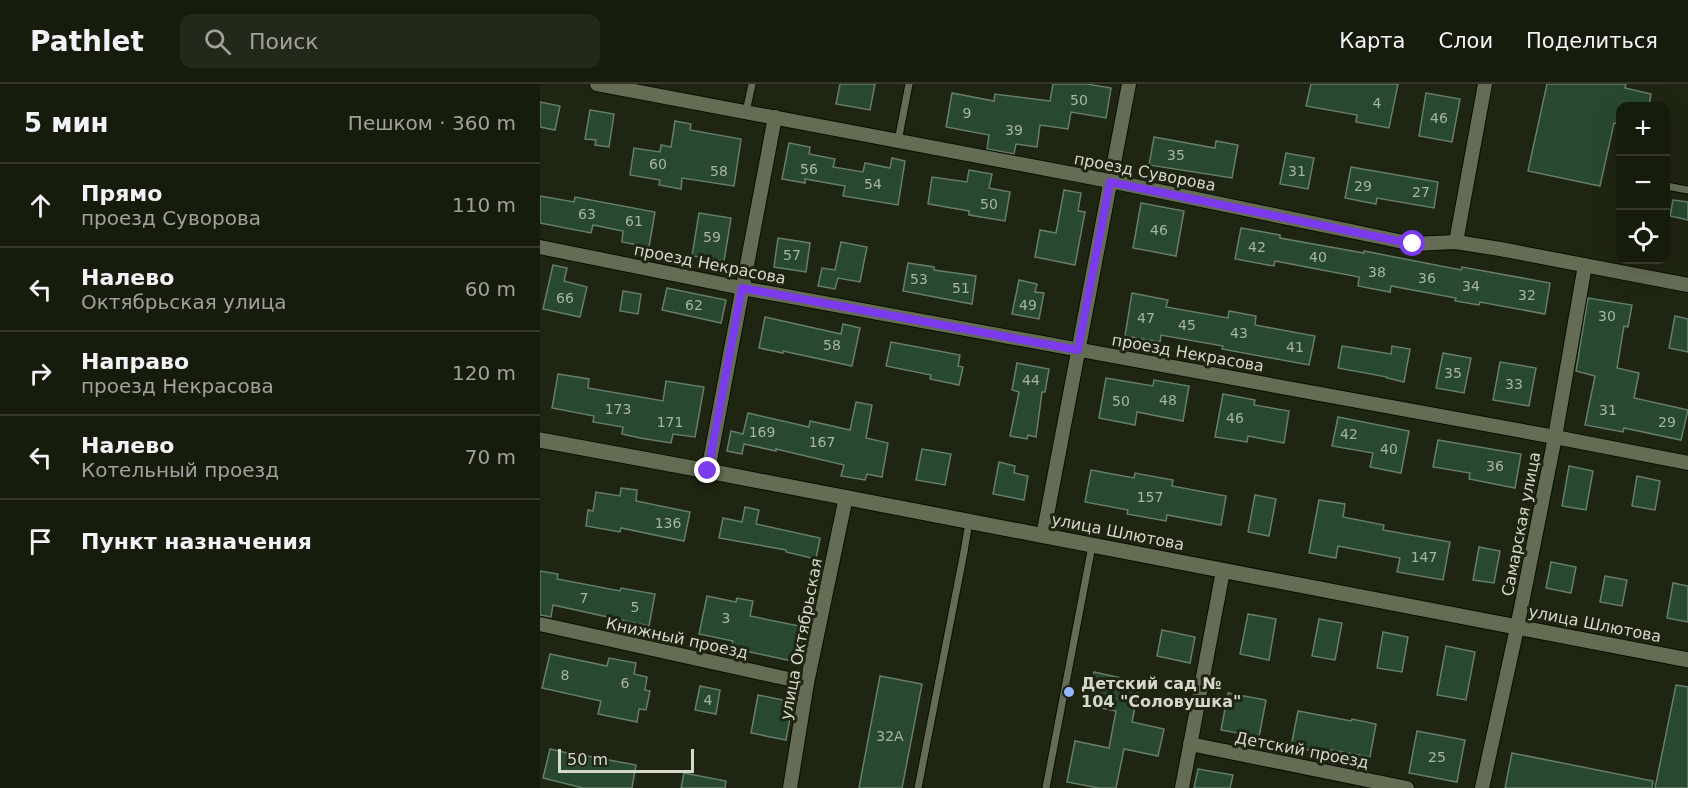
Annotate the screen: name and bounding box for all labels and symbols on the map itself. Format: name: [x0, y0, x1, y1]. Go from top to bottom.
house number: 50: [1070, 92, 1088, 108]
house number: 4: [1373, 95, 1382, 111]
house number: 9: [963, 105, 971, 121]
house number: 46: [1430, 110, 1448, 126]
house number: 39: [1005, 122, 1023, 138]
house number: 35: [1167, 147, 1185, 163]
street label: проезд Суворова: [1073, 149, 1217, 195]
house number: 60: [649, 156, 667, 172]
house number: 56: [800, 161, 818, 177]
house number: 58: [710, 163, 728, 179]
house number: 31: [1288, 163, 1306, 179]
house number: 54: [864, 176, 882, 192]
house number: 29: [1354, 178, 1372, 194]
house number: 27: [1412, 184, 1430, 200]
house number: 50: [980, 196, 998, 212]
house number: 63: [578, 206, 596, 222]
house number: 61: [625, 213, 643, 229]
house number: 46: [1150, 222, 1168, 238]
house number: 59: [703, 229, 721, 245]
route start: [1399, 230, 1425, 256]
house number: 42: [1248, 239, 1266, 255]
street label: проезд Некрасова: [632, 240, 788, 288]
house number: 57: [783, 247, 801, 263]
house number: 40: [1309, 249, 1327, 265]
house number: 38: [1368, 264, 1386, 280]
house number: 36: [1418, 270, 1436, 286]
house number: 53: [910, 271, 928, 287]
house number: 34: [1462, 278, 1480, 294]
house number: 51: [952, 280, 970, 296]
house number: 32: [1518, 287, 1536, 303]
house number: 66: [556, 290, 574, 306]
house number: 62: [685, 297, 703, 313]
house number: 49: [1019, 297, 1037, 313]
house number: 30: [1598, 308, 1616, 324]
house number: 47: [1137, 310, 1155, 326]
house number: 45: [1178, 317, 1196, 333]
house number: 43: [1230, 325, 1248, 341]
street label: проезд Некрасова: [1110, 330, 1266, 376]
house number: 58: [823, 337, 841, 353]
house number: 41: [1286, 339, 1304, 355]
house number: 35: [1444, 365, 1462, 381]
house number: 44: [1022, 372, 1040, 388]
house number: 33: [1505, 376, 1523, 392]
house number: 48: [1159, 392, 1177, 408]
house number: 50: [1112, 393, 1130, 409]
house number: 173: [605, 401, 631, 417]
house number: 31: [1599, 402, 1617, 418]
house number: 46: [1226, 410, 1244, 426]
house number: 171: [657, 414, 683, 430]
house number: 29: [1658, 414, 1676, 430]
house number: 169: [749, 424, 775, 440]
house number: 42: [1340, 426, 1358, 442]
house number: 167: [809, 434, 835, 450]
house number: 40: [1380, 441, 1398, 457]
street label: Самарская улица: [1498, 450, 1544, 598]
route end: [694, 457, 720, 483]
house number: 36: [1486, 458, 1504, 474]
house number: 157: [1137, 489, 1163, 505]
street label: улица Шлютова: [1050, 510, 1186, 554]
house number: 136: [655, 515, 681, 531]
house number: 147: [1411, 549, 1437, 565]
street label: улица Октябрьская: [776, 556, 826, 722]
house number: 7: [580, 590, 588, 606]
house number: 5: [631, 599, 639, 615]
street label: улица Шлютова: [1527, 602, 1663, 646]
house number: 3: [722, 610, 730, 626]
street label: Книжный проезд: [604, 614, 750, 662]
house number: 8: [561, 667, 569, 683]
place label: Детский сад № 104 "Соловушка": [1081, 674, 1241, 711]
house number: 6: [621, 675, 630, 691]
marker: Детский сад № 104 "Соловушка": [1062, 685, 1076, 699]
house number: 4: [704, 692, 713, 708]
house number: 32А: [876, 728, 904, 744]
street label: Детский проезд: [1234, 728, 1370, 772]
scale bar: [558, 746, 694, 774]
house number: 25: [1428, 749, 1446, 765]

